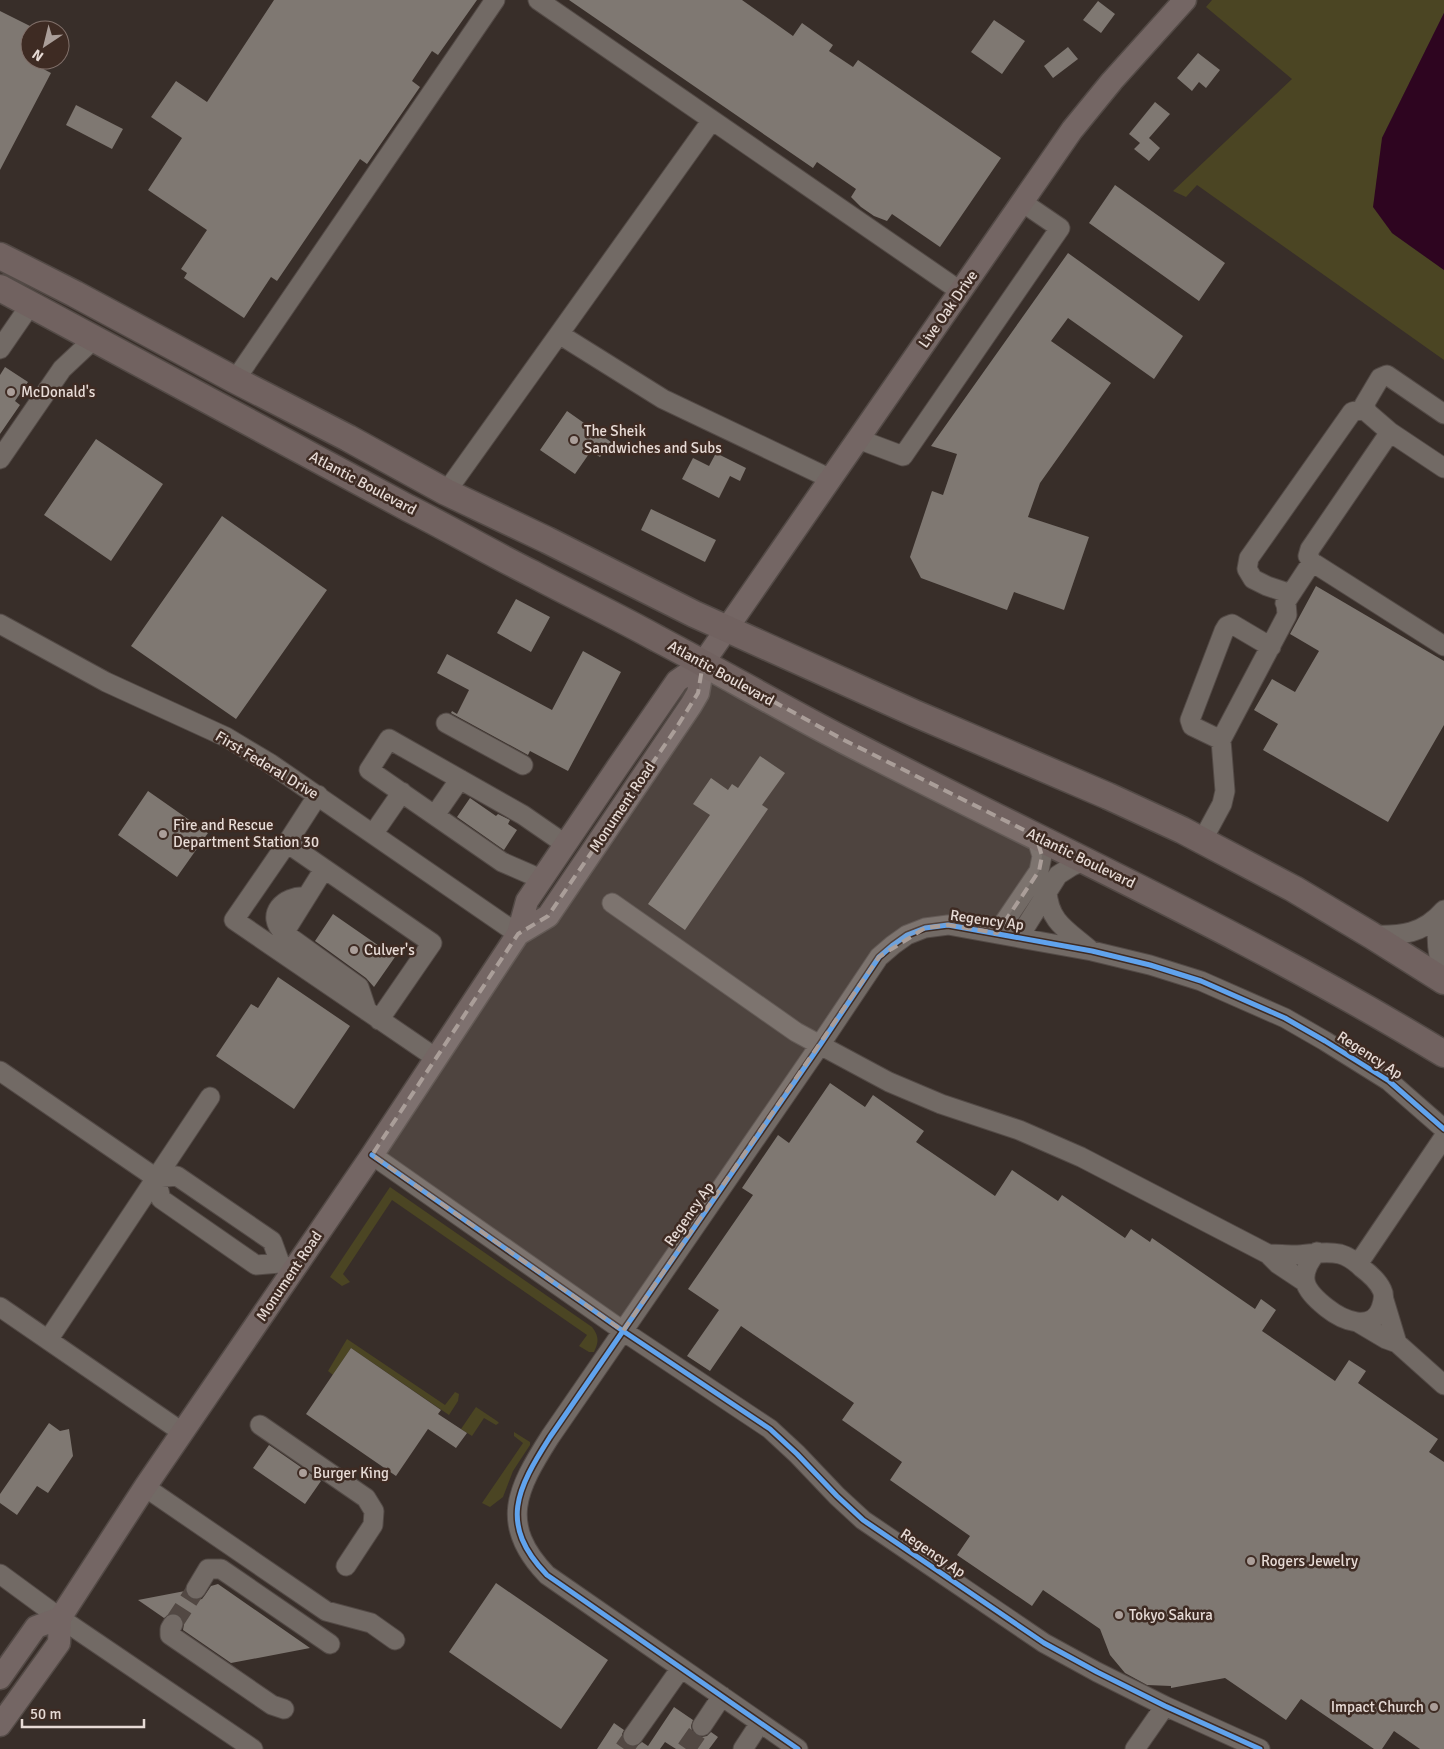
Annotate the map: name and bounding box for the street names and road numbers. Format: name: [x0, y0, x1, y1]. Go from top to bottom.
street label: Live Oak Drive: [915, 267, 981, 351]
street label: Atlantic Boulevard: [306, 447, 420, 519]
street label: Atlantic Boulevard: [665, 636, 777, 710]
street label: First Federal Drive: [212, 727, 322, 803]
street label: Monument Road: [585, 759, 659, 855]
street label: Atlantic Boulevard: [1024, 824, 1138, 892]
street label: Regency Ap: [949, 906, 1025, 934]
street label: Regency Ap: [1334, 1027, 1406, 1083]
street label: Regency Ap: [660, 1178, 718, 1250]
street label: Monument Road: [252, 1228, 326, 1324]
street label: Regency Ap: [897, 1525, 969, 1581]

